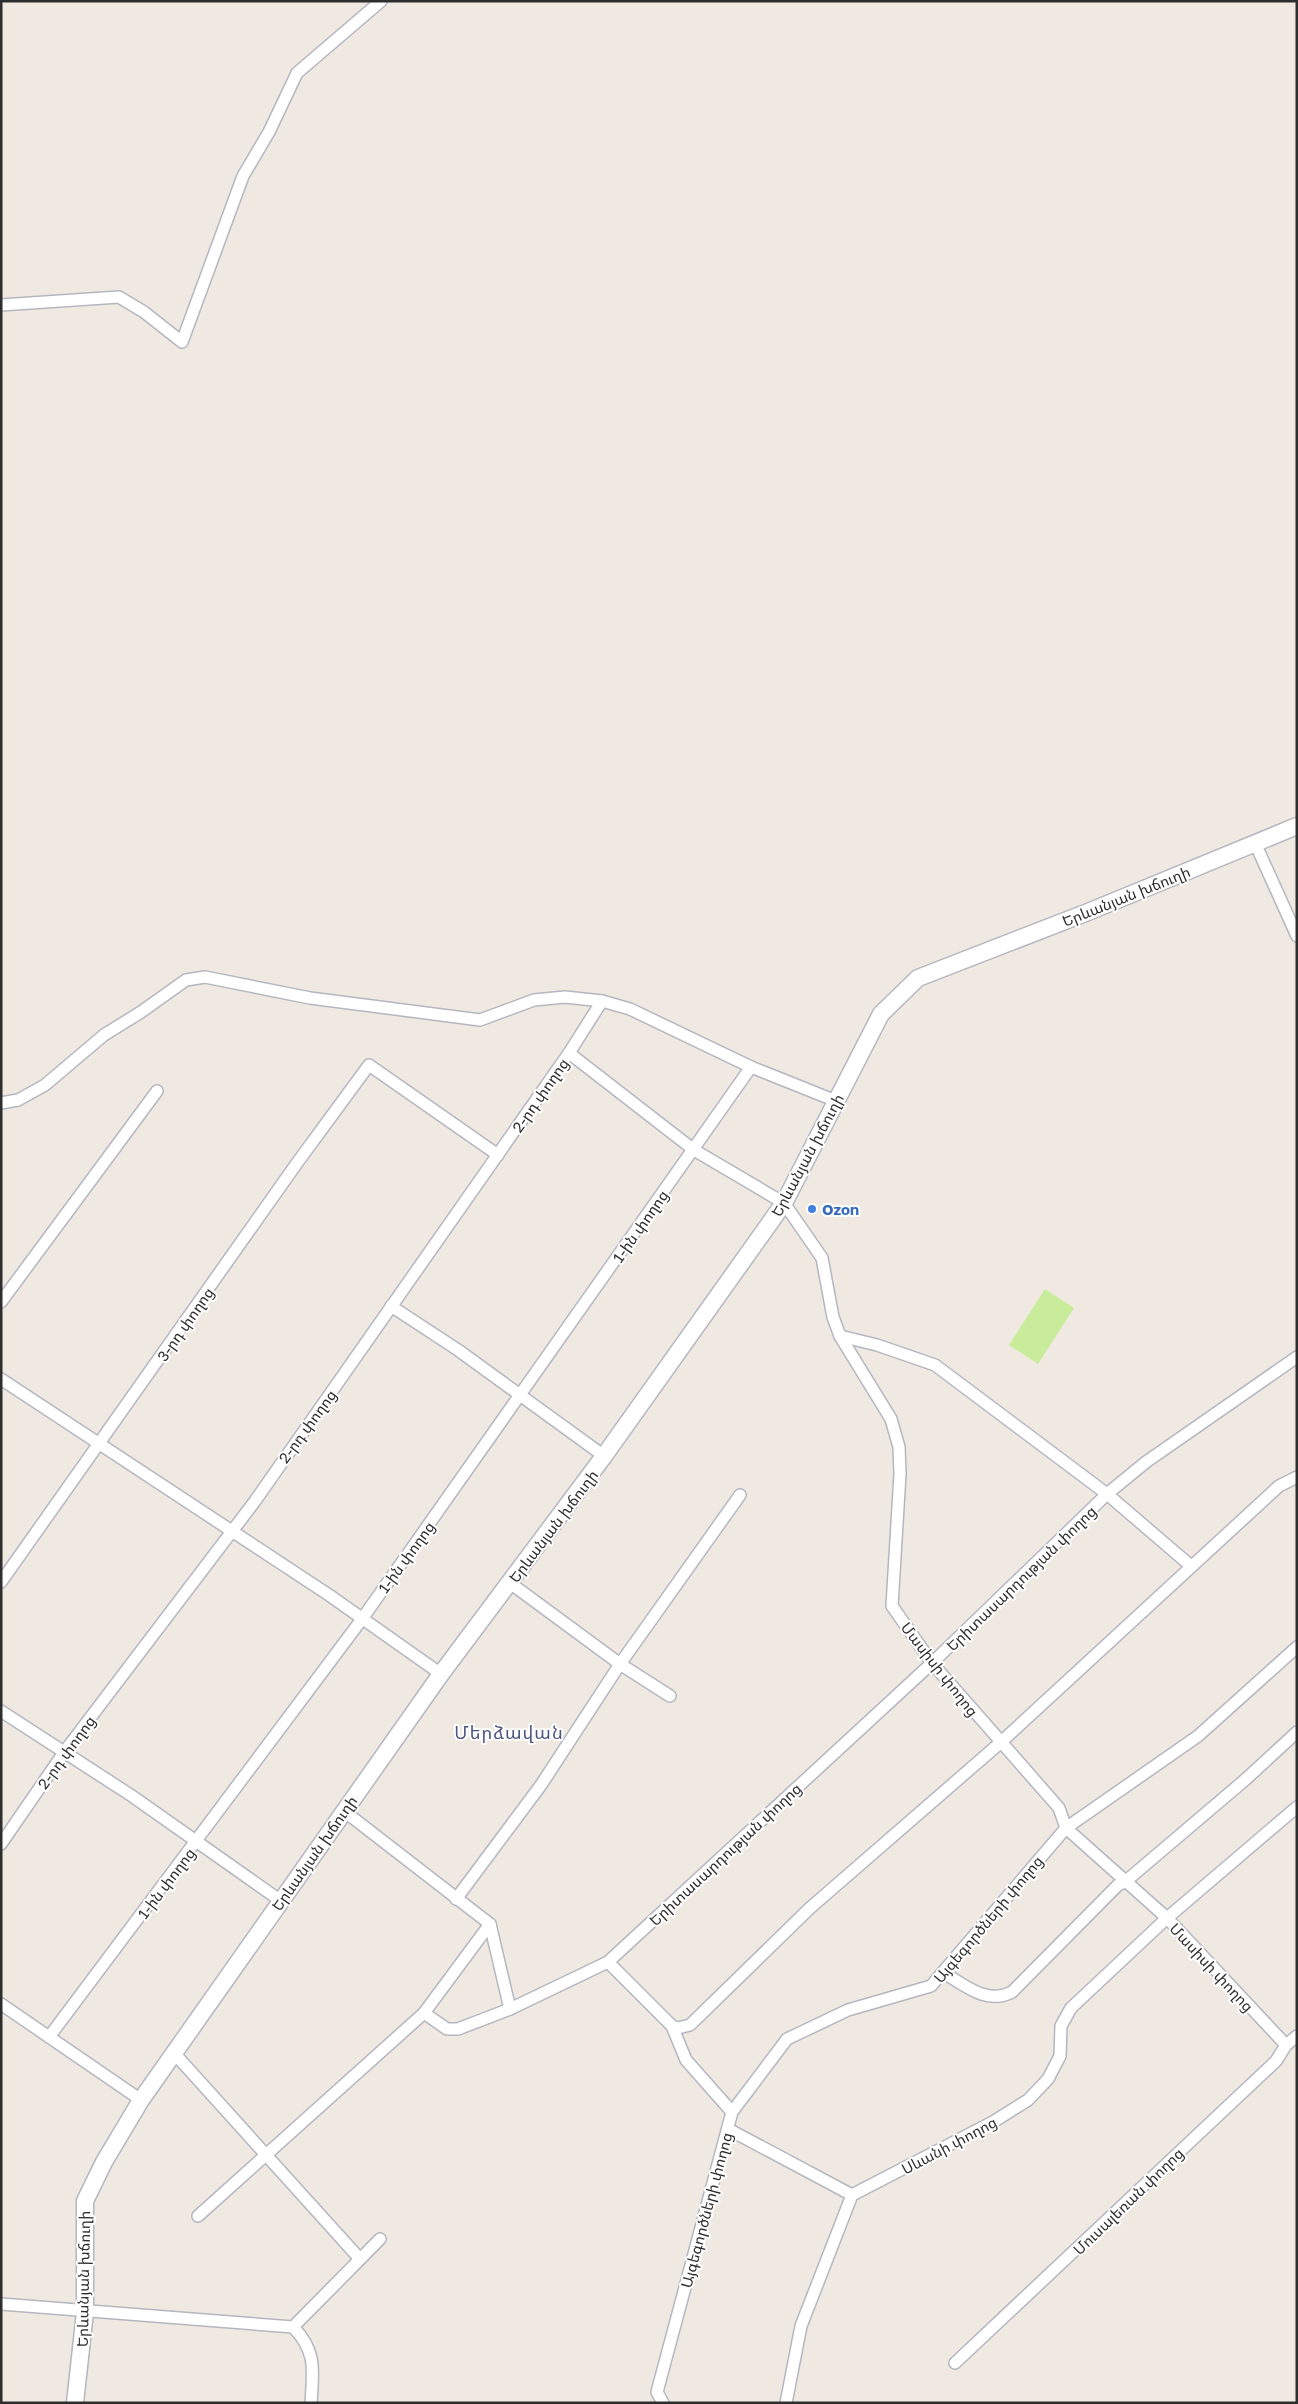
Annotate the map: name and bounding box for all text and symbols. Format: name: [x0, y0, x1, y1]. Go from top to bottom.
street label: Երևանյան խճուղի: [1059, 862, 1193, 931]
street label: 2-րդ փողոց: [508, 1055, 573, 1136]
street label: Երևանյան խճուղի: [767, 1091, 848, 1220]
street label: 1-ին փողոց: [608, 1186, 672, 1266]
place label: Ozon: [822, 1200, 859, 1218]
marker: Ozon: [806, 1203, 818, 1215]
street label: 3-րդ փողոց: [153, 1284, 218, 1365]
street label: 2-րդ փողոց: [274, 1386, 340, 1467]
street label: Երևանյան խճուղի: [505, 1466, 602, 1587]
street label: Երիտասարդության փողոց: [942, 1502, 1100, 1655]
street label: 1-ին փողոց: [374, 1518, 439, 1597]
street label: Մասիսի փողոց: [897, 1618, 982, 1720]
street label: 2-րդ փողոց: [33, 1712, 99, 1793]
district label: Մերձավան: [454, 1721, 564, 1743]
street label: Երիտասարդության փողոց: [645, 1779, 805, 1930]
street label: Երևանյան խճուղի: [267, 1792, 361, 1915]
street label: 1-ին փողոց: [133, 1844, 199, 1923]
street label: Այգեգործների փողոց: [930, 1852, 1047, 1987]
street label: Մասիսի փողոց: [1166, 1919, 1258, 2016]
street label: Սևանի փողոց: [898, 2112, 1000, 2179]
street label: Այգեգործների փողոց: [677, 2130, 736, 2290]
street label: Մուսալեռան փողոց: [1069, 2144, 1188, 2259]
street label: Երևանյան խճուղի: [73, 2211, 94, 2347]

